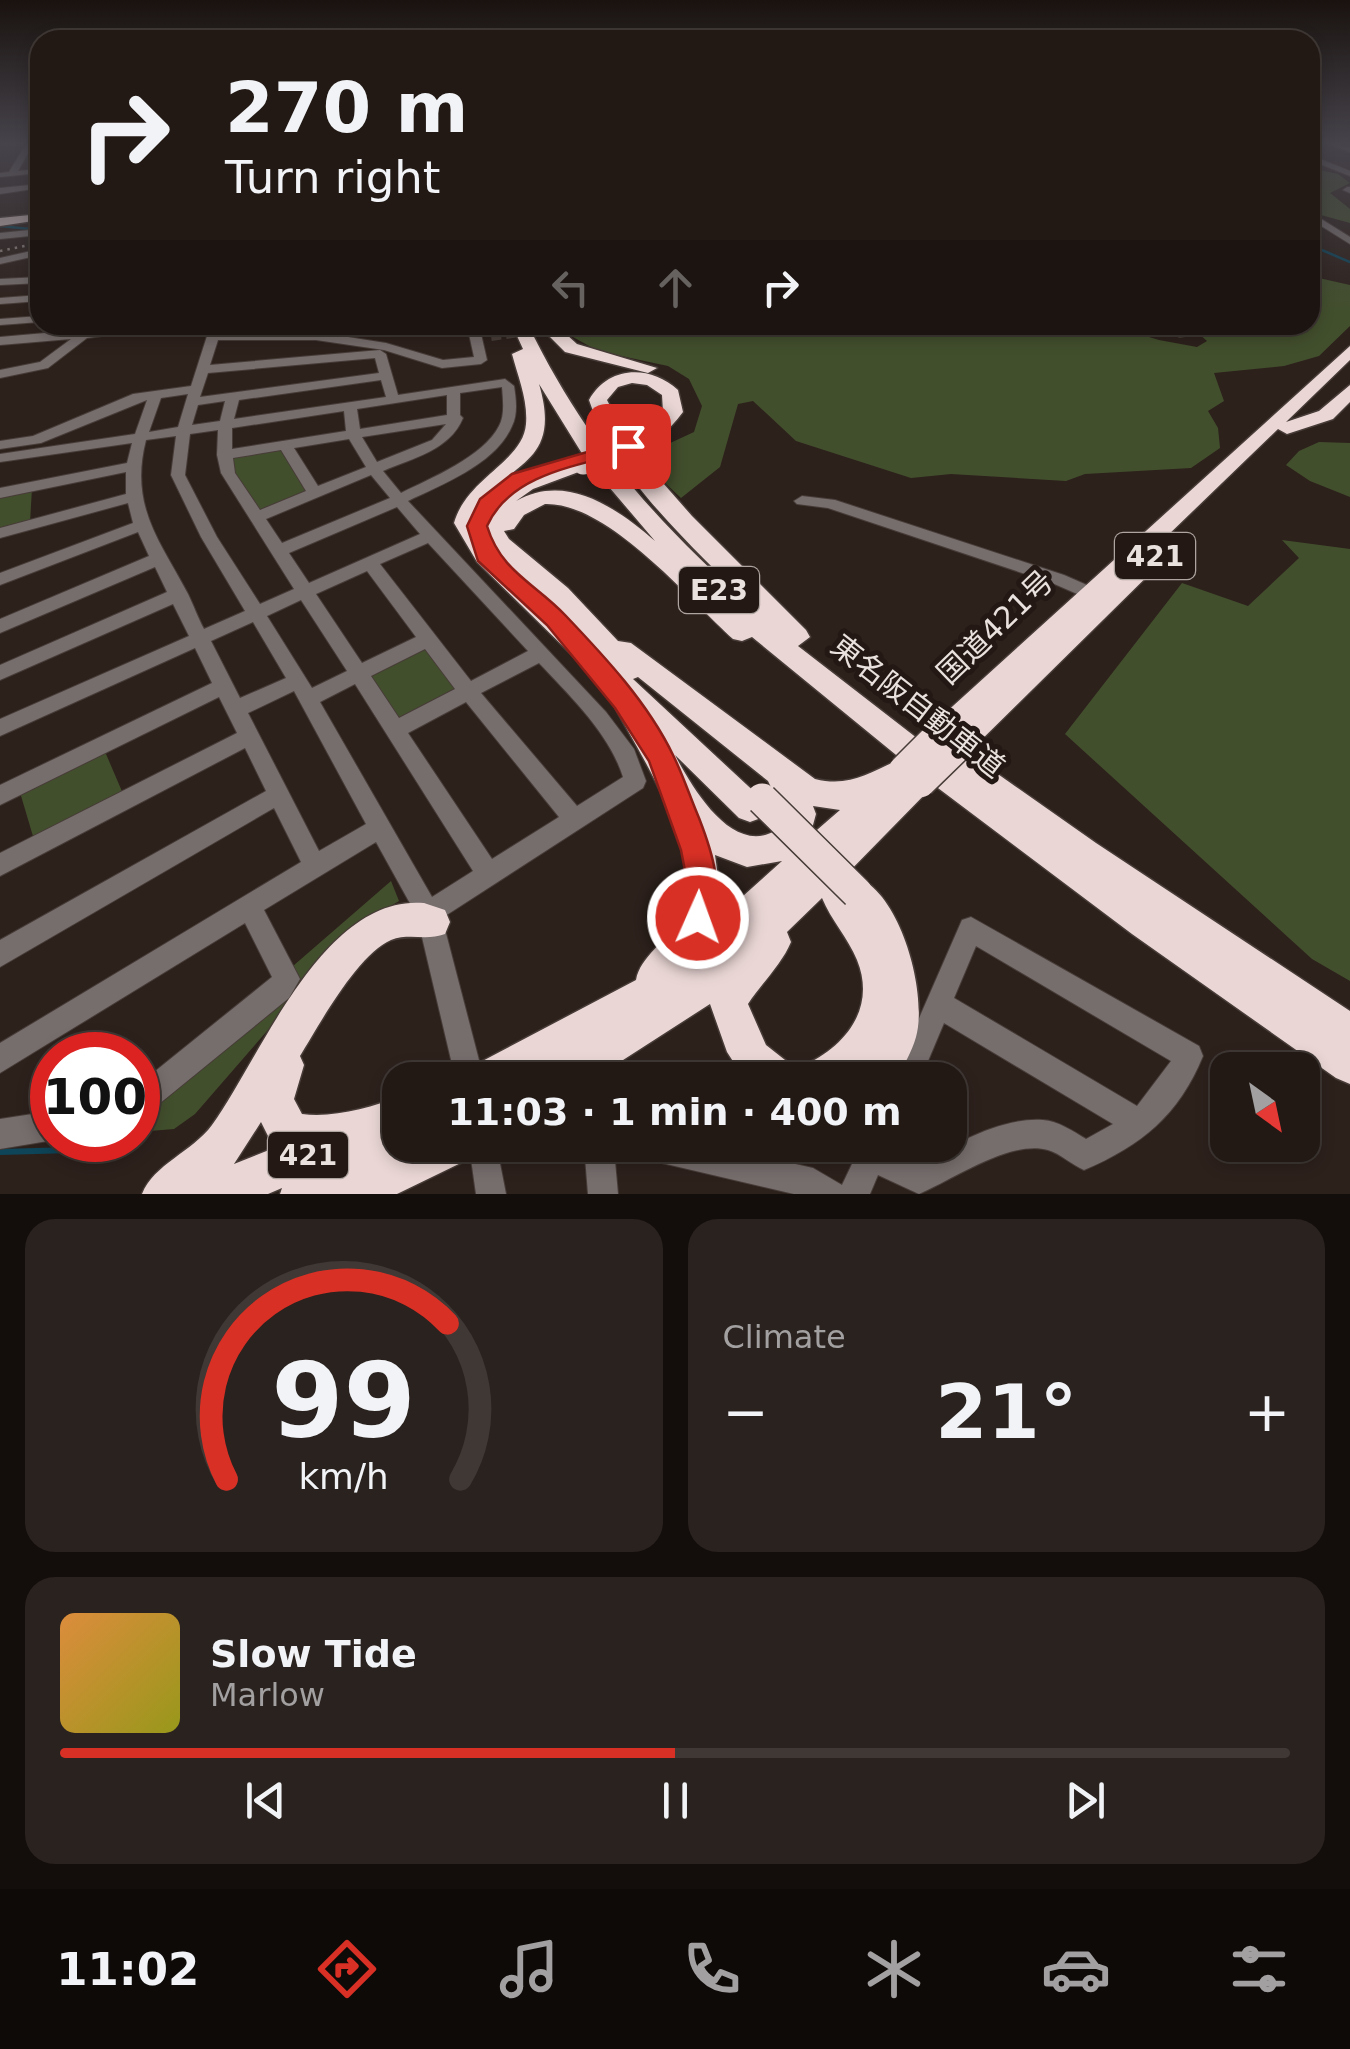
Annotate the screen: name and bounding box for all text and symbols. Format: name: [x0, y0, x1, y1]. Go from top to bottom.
text: 270 m: [225, 67, 468, 149]
icon: right: [60, 70, 190, 200]
text: Turn right: [225, 151, 440, 204]
icon: left: [543, 260, 598, 315]
icon: ahead: [648, 260, 703, 315]
icon: right: [753, 260, 808, 315]
pin: [586, 404, 671, 489]
icon: arrive: [601, 419, 656, 474]
road number: 421: [1115, 533, 1195, 579]
street label: 国道421号: [930, 563, 1060, 691]
road number: E23: [679, 567, 759, 613]
street label: 東名阪自動車道: [824, 628, 1012, 784]
position arrow: [646, 866, 750, 970]
speed limit sign: 100: [30, 1032, 160, 1162]
north arrow: [1210, 1052, 1320, 1162]
map controls: [1210, 1052, 1320, 1162]
text: 11:03 · 1 min · 400 m: [447, 1090, 902, 1134]
road number: 421: [268, 1132, 348, 1178]
text: Climate: [723, 1318, 846, 1356]
text: 99: [271, 1340, 416, 1462]
text: 21°: [935, 1368, 1077, 1456]
text: −: [723, 1380, 769, 1444]
text: +: [1244, 1380, 1290, 1444]
text: km/h: [299, 1456, 389, 1497]
text: Slow Tide: [210, 1632, 417, 1676]
text: Marlow: [210, 1676, 325, 1714]
icon: previous: [238, 1773, 293, 1828]
icon: pause: [648, 1773, 703, 1828]
icon: next: [1058, 1773, 1113, 1828]
icon: directions: [312, 1934, 382, 2004]
icon: music: [494, 1934, 564, 2004]
icon: phone: [677, 1934, 747, 2004]
icon: climate: [859, 1934, 929, 2004]
icon: car: [1041, 1934, 1111, 2004]
icon: filters: [1224, 1934, 1294, 2004]
text: 11:02: [56, 1943, 199, 1996]

